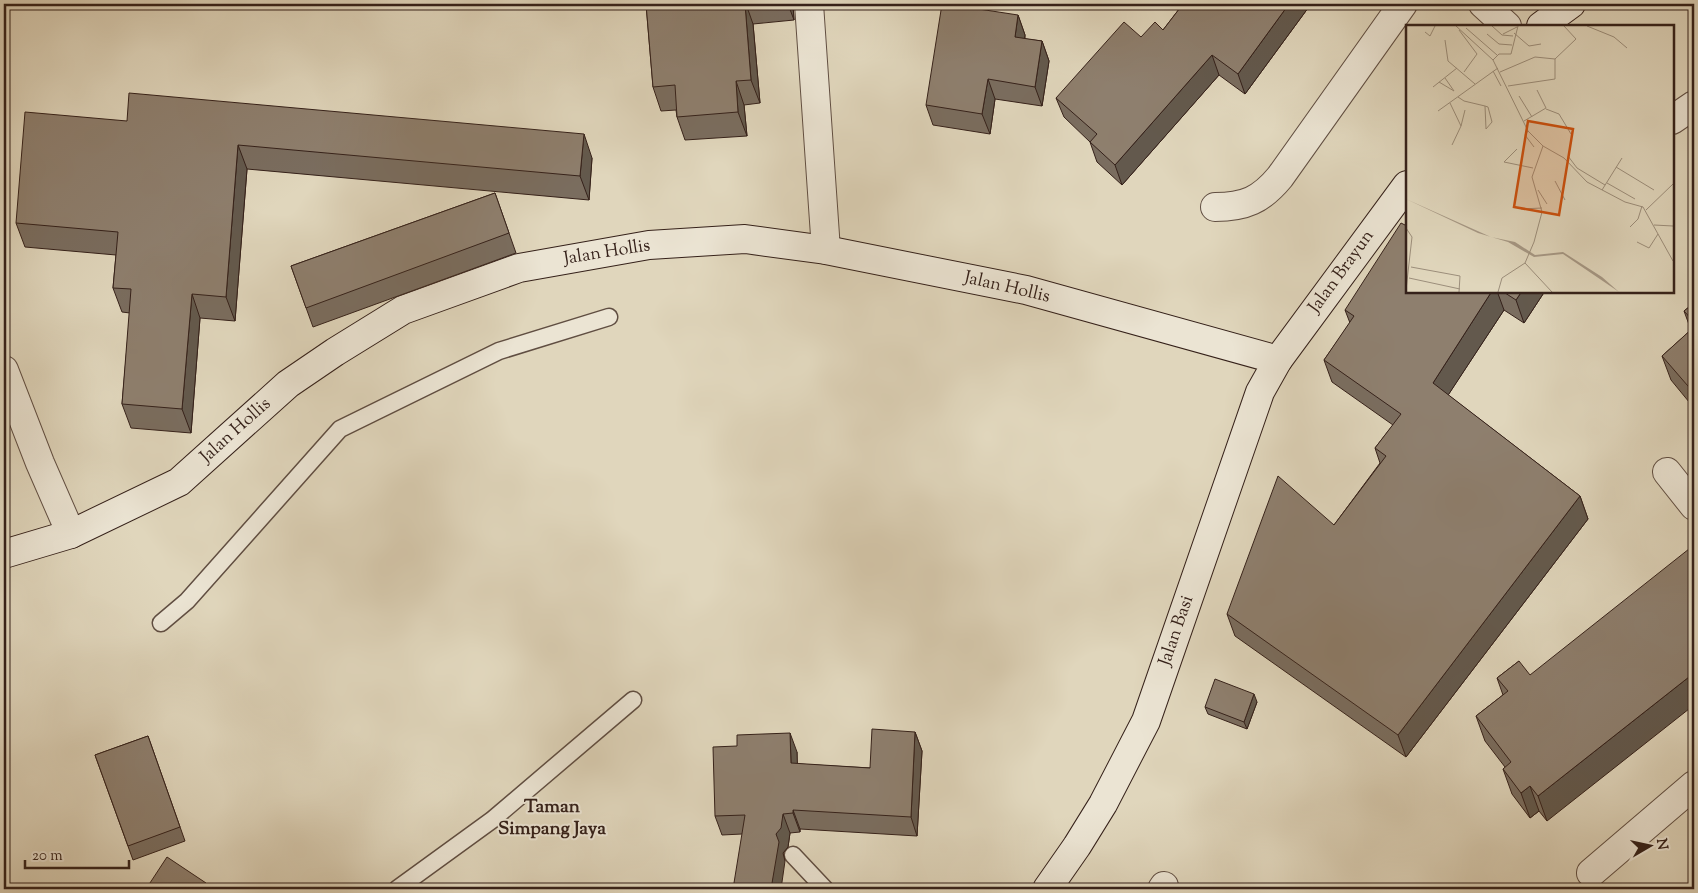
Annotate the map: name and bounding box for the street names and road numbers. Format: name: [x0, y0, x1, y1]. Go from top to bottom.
street label: Jalan Brayun: [1302, 225, 1381, 320]
street label: Jalan Hollis: [561, 233, 652, 273]
street label: Jalan Hollis: [960, 265, 1053, 311]
street label: Jalan Hollis: [194, 392, 277, 471]
street label: Jalan Basi: [1152, 592, 1201, 671]

